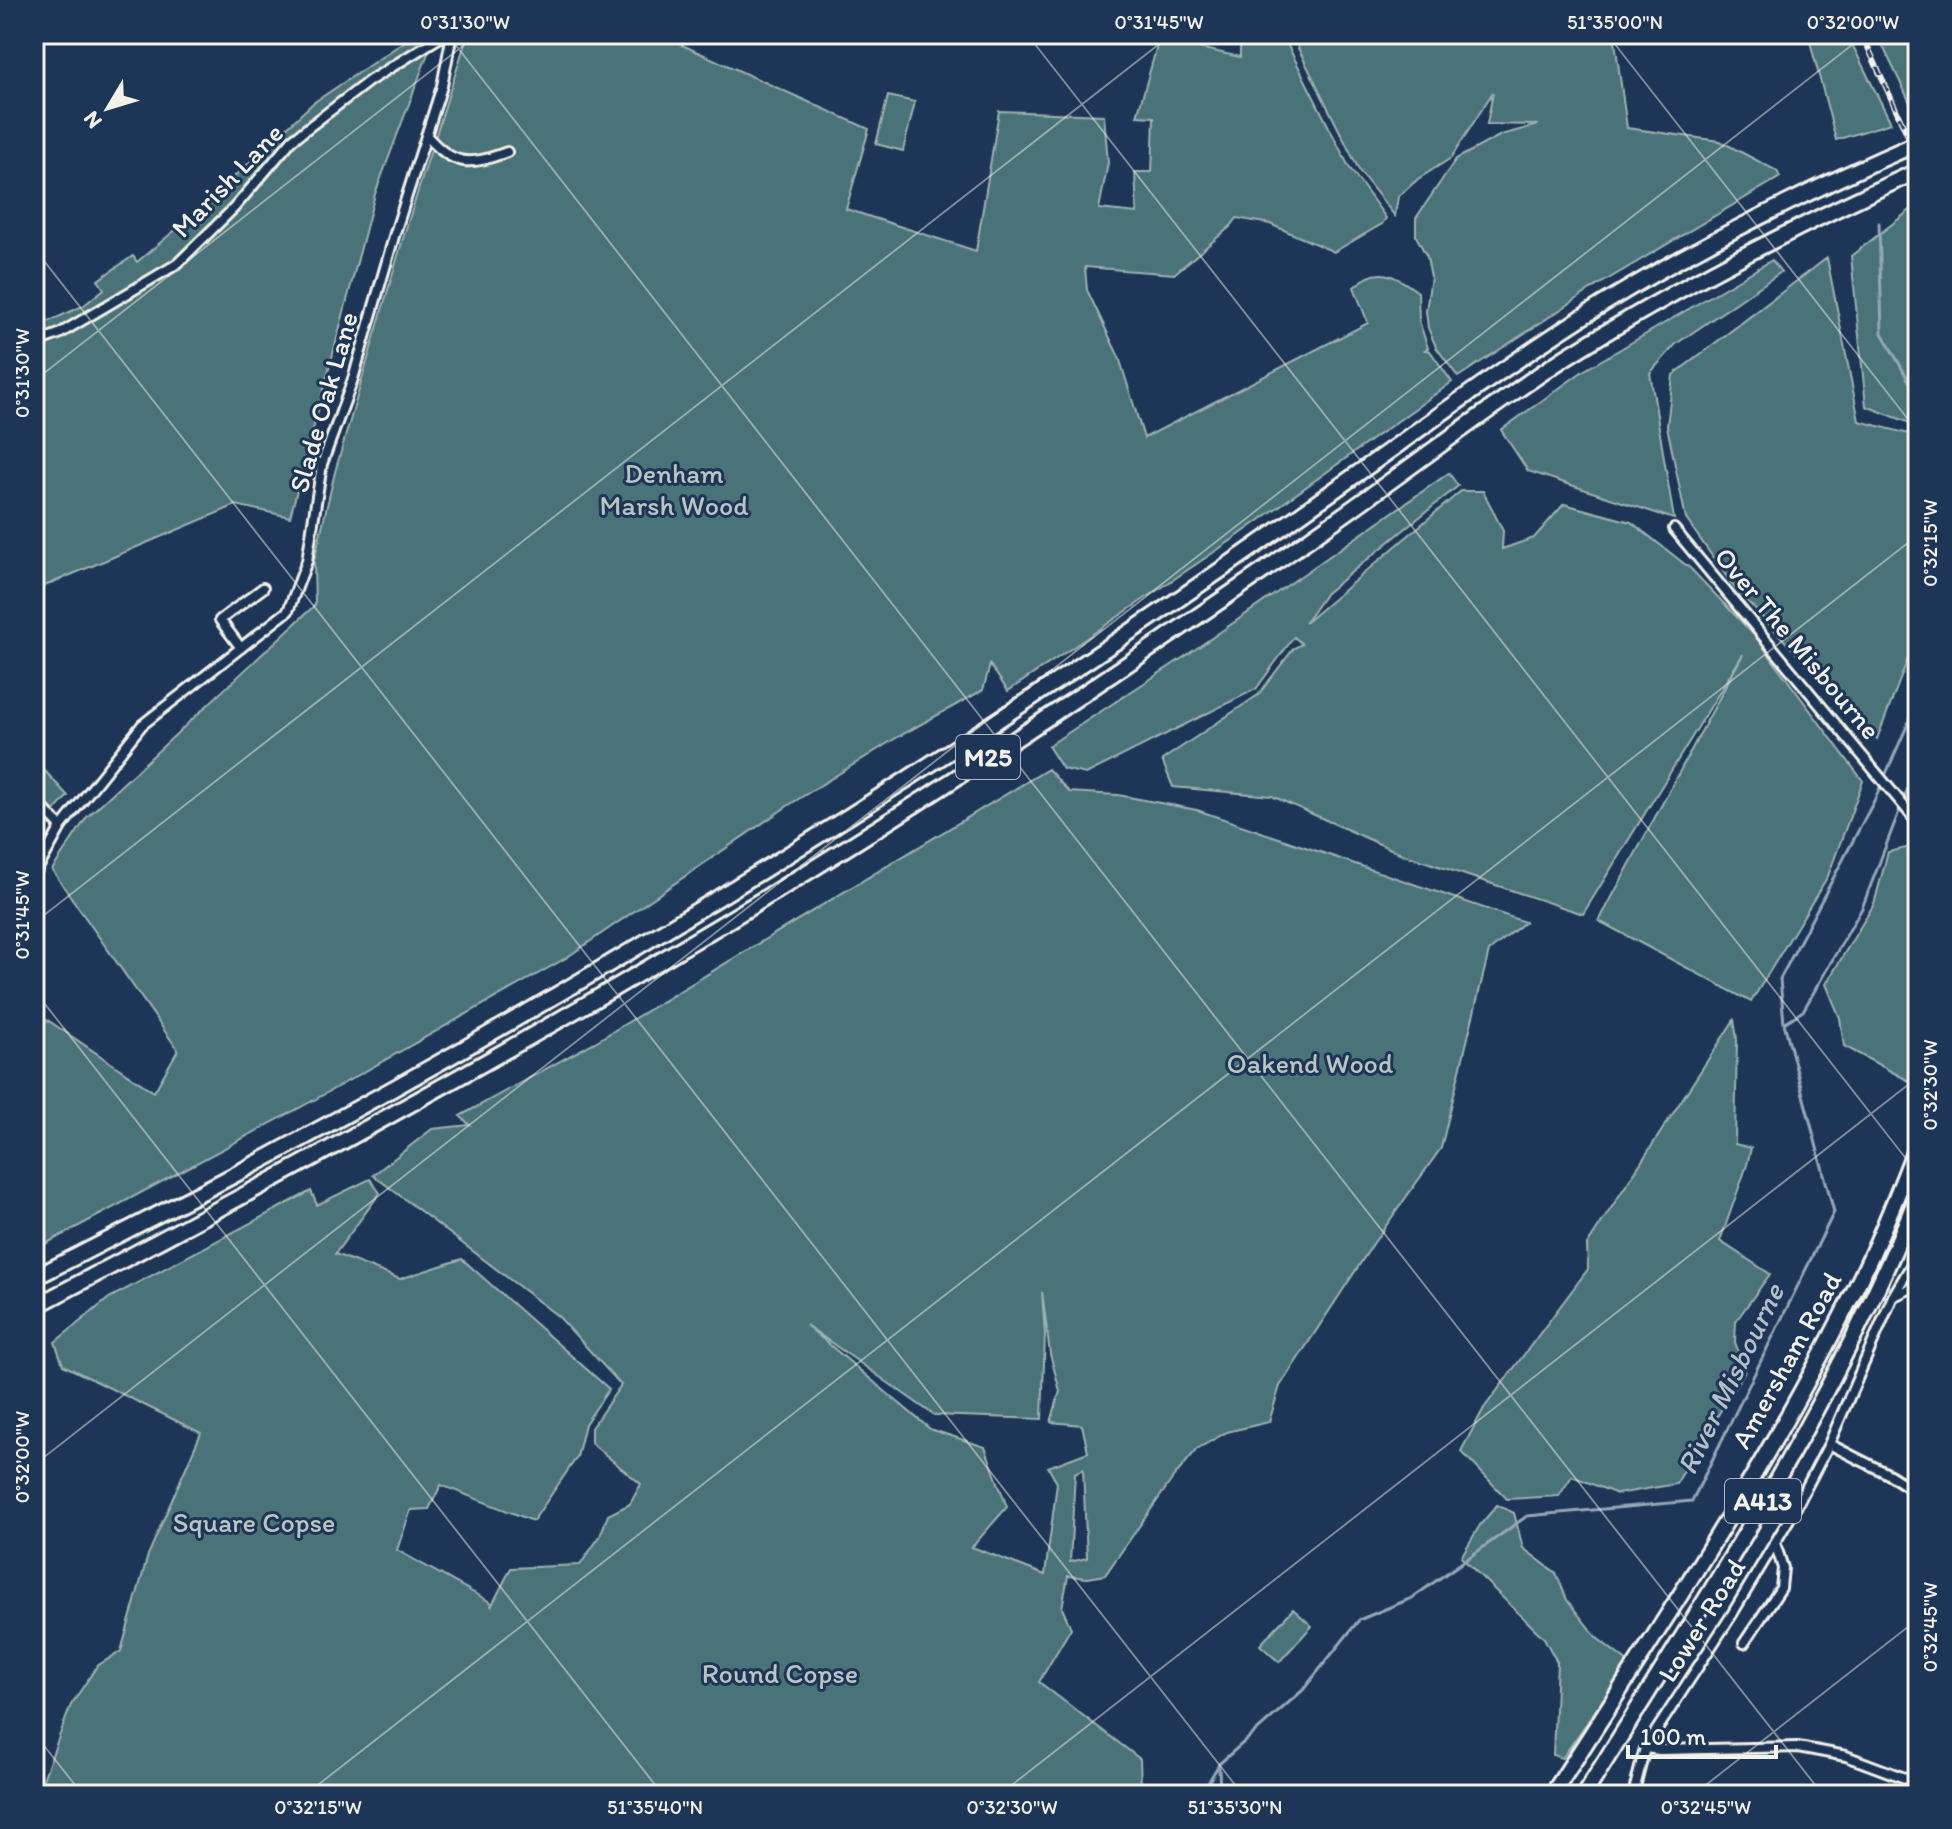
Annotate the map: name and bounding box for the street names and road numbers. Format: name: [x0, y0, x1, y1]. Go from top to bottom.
street label: Marish Lane: [164, 116, 290, 244]
street label: Slade Oak Lane: [281, 308, 365, 496]
street label: Over The Misbourne: [1708, 540, 1888, 746]
road number: M25: [956, 735, 1020, 779]
street label: Amersham Road: [1723, 1266, 1849, 1454]
road number: A413: [1725, 1479, 1801, 1523]
street label: Lower Road: [1650, 1552, 1752, 1688]

